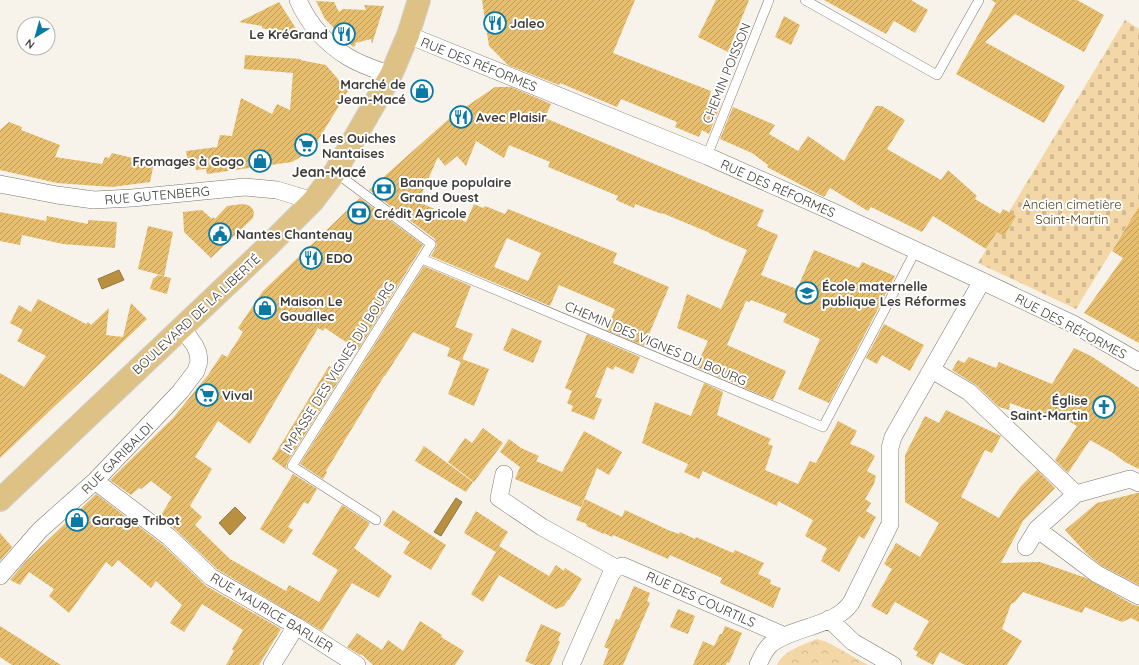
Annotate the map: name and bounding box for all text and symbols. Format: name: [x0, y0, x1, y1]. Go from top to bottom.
restaurant icon: Jaleo: [482, 10, 508, 36]
place label: Jaleo: [510, 15, 545, 31]
north arrow: [16, 16, 56, 56]
street label: CHEMIN POISSON: [698, 20, 754, 126]
restaurant icon: Le KréGrand: [331, 21, 357, 47]
place label: Le KréGrand: [249, 26, 328, 42]
street label: RUE DES RÉFORMES: [419, 33, 539, 95]
text: N: [23, 36, 37, 52]
place label: Marché de Jean-Macé: [337, 76, 406, 107]
shop icon: Marché de Jean-Macé: [409, 78, 435, 104]
restaurant icon: Avec Plaisir: [448, 104, 474, 130]
place label: Avec Plaisir: [476, 109, 547, 125]
place label: Les Ouiches Nantaises: [322, 130, 396, 161]
supermarket icon: Les Ouiches Nantaises: [293, 132, 319, 158]
shop icon: Fromages à Gogo: [247, 148, 273, 174]
place label: Fromages à Gogo: [132, 153, 244, 169]
street label: RUE DES RÉFORMES: [718, 155, 838, 221]
district label: Jean-Macé: [292, 163, 366, 181]
place label: Banque populaire Grand Ouest: [400, 174, 512, 205]
bank icon: Banque populaire Grand Ouest: [371, 176, 397, 202]
street label: RUE GUTENBERG: [104, 182, 210, 208]
park label: Ancien cimetière Saint-Martin: [1022, 196, 1122, 227]
bank icon: Crédit Agricole: [346, 200, 372, 226]
place label: Crédit Agricole: [374, 205, 467, 221]
public building icon: Nantes Chantenay: [207, 221, 233, 247]
place label: Nantes Chantenay: [236, 226, 352, 242]
restaurant icon: EDO: [298, 245, 324, 271]
street label: BOULEVARD DE LA LIBERTÉ: [129, 250, 263, 378]
place label: EDO: [326, 250, 353, 266]
street label: IMPASSE DES VIGNES DU BOURG: [279, 278, 397, 456]
place label: École maternelle publique Les Réformes: [822, 278, 966, 309]
school or university icon: École maternelle publique Les Réformes: [794, 280, 820, 306]
street label: RUE DES RÉFORMES: [1013, 290, 1129, 362]
place label: Maison Le Gouallec: [280, 293, 343, 324]
shop icon: Maison Le Gouallec: [252, 295, 278, 321]
street label: CHEMIN DES VIGNES DU BOURG: [563, 297, 749, 389]
supermarket icon: Vival: [194, 382, 220, 408]
place label: Vival: [222, 387, 253, 403]
place label: Église Saint-Martin: [1010, 392, 1088, 423]
church icon: Église Saint-Martin: [1091, 394, 1117, 420]
street label: RUE GARIBALDI: [78, 419, 156, 497]
shop icon: Garage Tribot: [64, 507, 90, 533]
place label: Garage Tribot: [92, 512, 180, 528]
street label: RUE DES COURTILS: [644, 568, 758, 630]
street label: RUE MAURICE BARLIER: [208, 569, 337, 655]

